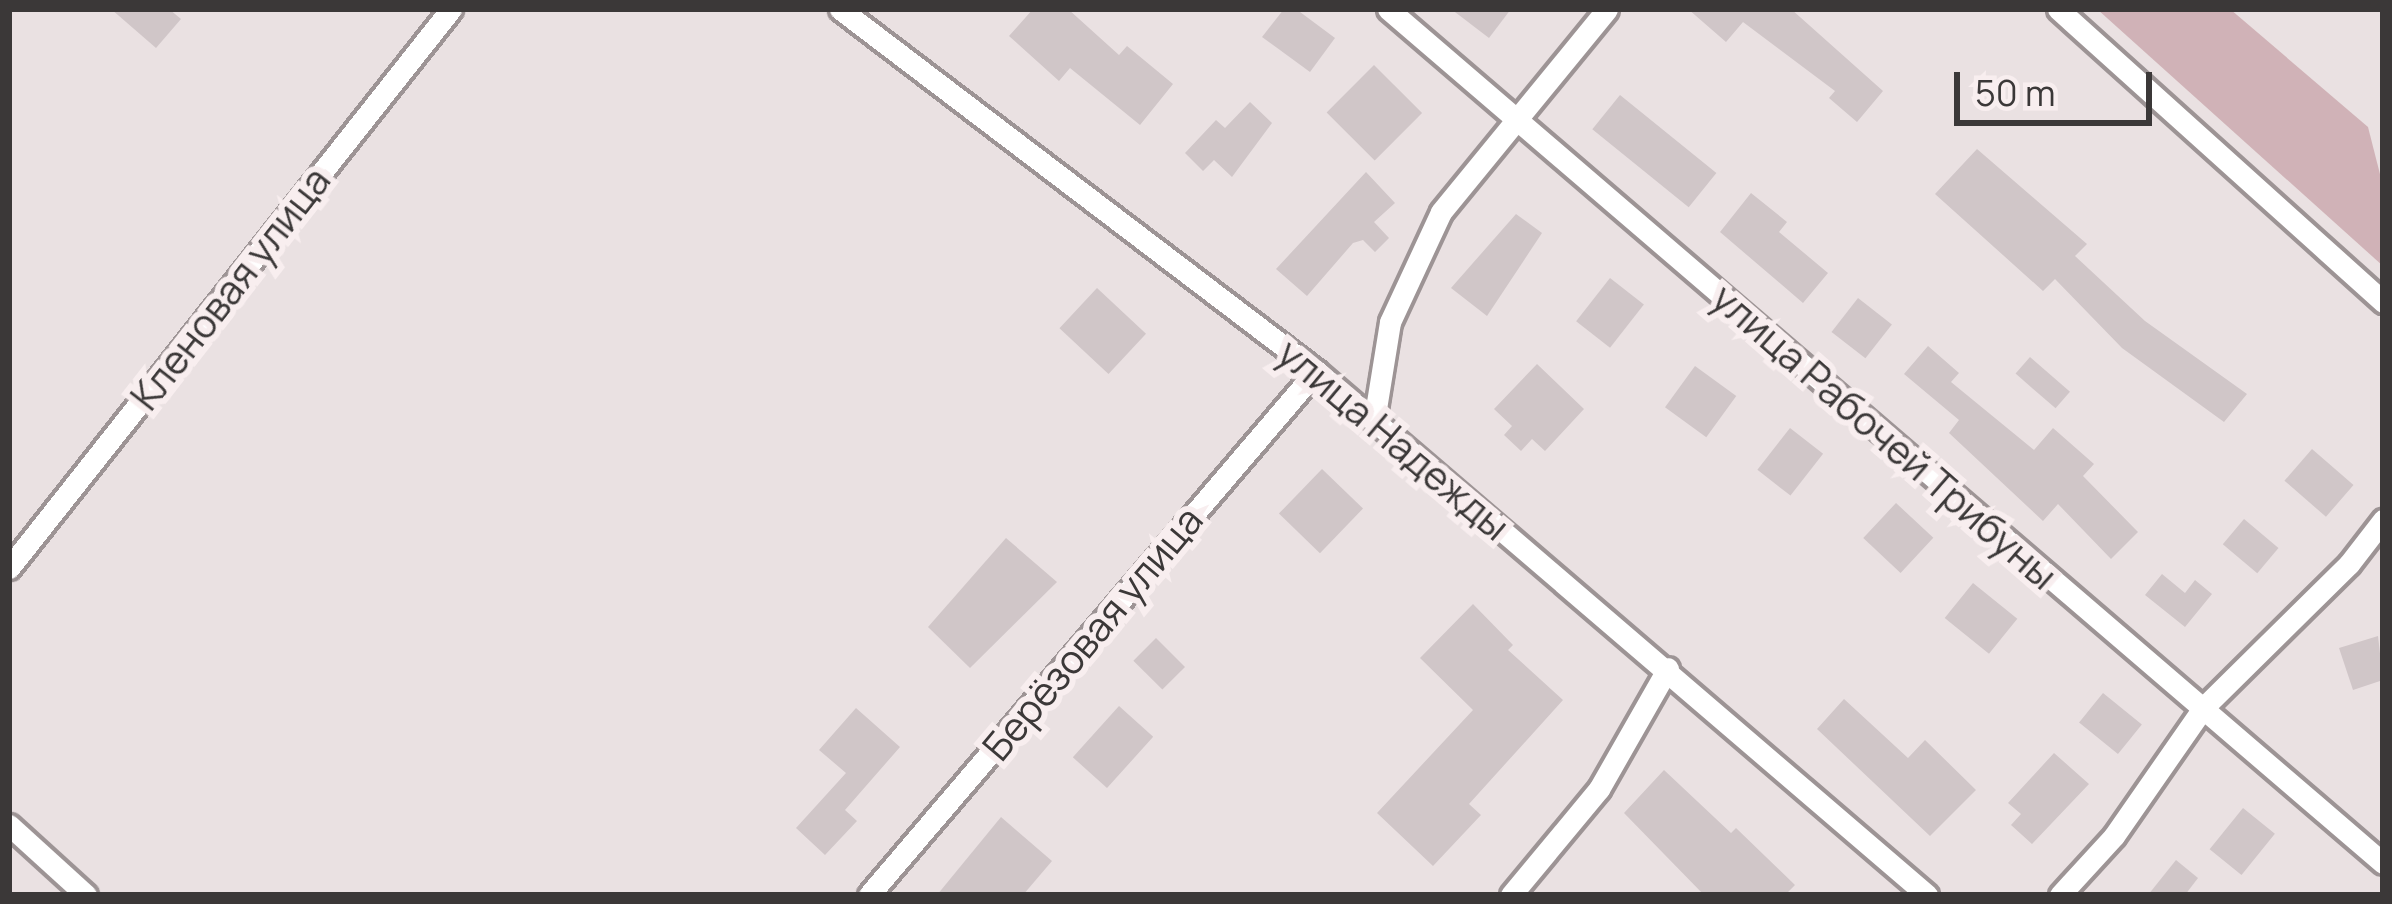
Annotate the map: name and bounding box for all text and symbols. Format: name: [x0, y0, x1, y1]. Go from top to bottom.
scale bar: [1960, 48, 2158, 122]
text: 50 m: [1975, 68, 2055, 117]
street label: Кленовая улица: [121, 157, 339, 419]
street label: улица Рабочей Трибуны: [1703, 274, 2067, 598]
street label: улица Надежды: [1269, 329, 1519, 549]
street label: Берёзовая улица: [972, 497, 1212, 769]

